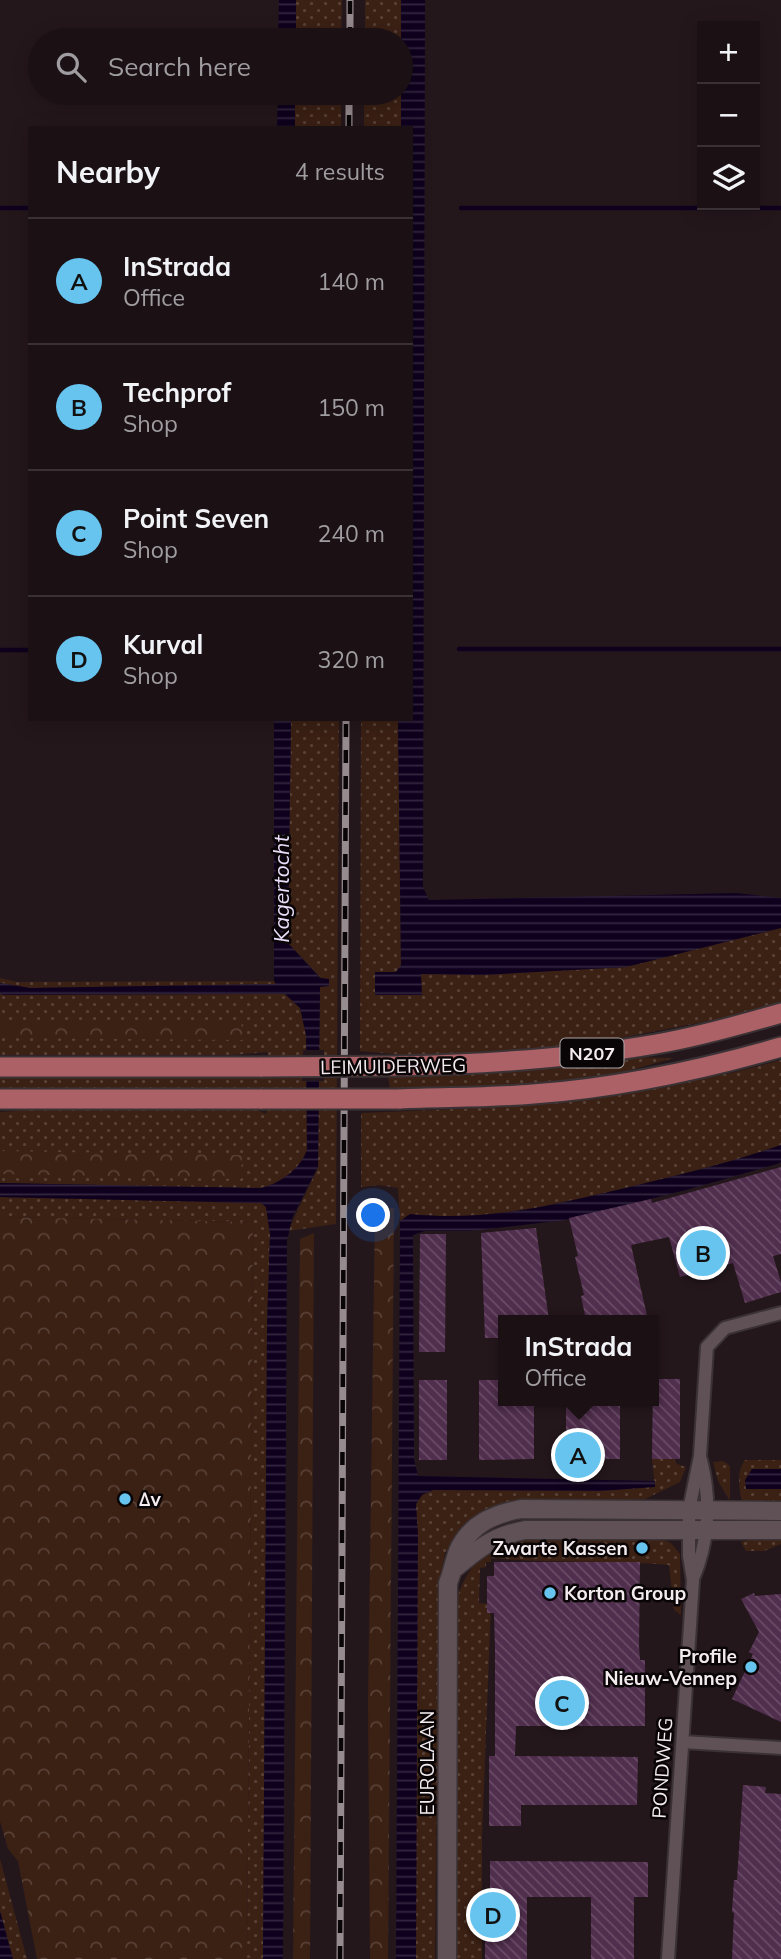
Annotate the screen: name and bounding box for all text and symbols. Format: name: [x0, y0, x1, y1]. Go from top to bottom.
map controls: [697, 21, 760, 210]
button: +: [697, 21, 760, 84]
search box: [28, 28, 413, 105]
icon: search: [52, 48, 90, 86]
text: Search here: [108, 50, 251, 83]
button: −: [697, 84, 760, 147]
button: layers: [697, 147, 760, 210]
text: Nearby: [56, 153, 160, 191]
text: 4 results: [295, 157, 385, 186]
text: InStrada: [123, 250, 231, 283]
text: A: [70, 267, 88, 296]
text: 140 m: [317, 267, 385, 296]
text: Office: [123, 283, 185, 312]
text: Techprof: [123, 376, 231, 409]
text: B: [71, 393, 87, 422]
text: 150 m: [317, 393, 385, 422]
text: Shop: [123, 409, 178, 438]
text: Point Seven: [123, 502, 269, 535]
text: C: [71, 519, 87, 548]
text: 240 m: [317, 519, 385, 548]
text: Shop: [123, 535, 178, 564]
text: Kurval: [123, 628, 203, 661]
text: D: [70, 645, 88, 674]
text: 320 m: [317, 645, 385, 674]
text: Shop: [123, 661, 178, 690]
water label: Kagertocht: [268, 835, 294, 943]
road number: N207: [560, 1038, 624, 1068]
street label: LEIMUIDERWEG: [320, 1053, 466, 1079]
your location: [356, 1198, 390, 1232]
pin: B: [680, 1227, 726, 1279]
popup: [498, 1315, 659, 1406]
text: InStrada: [524, 1330, 633, 1363]
text: Office: [524, 1363, 587, 1392]
pin: A: [555, 1429, 601, 1481]
place label: ∆v: [139, 1487, 161, 1511]
marker: ∆v: [117, 1491, 133, 1507]
place label: Zwarte Kassen: [493, 1536, 628, 1560]
marker: Zwarte Kassen: [634, 1540, 650, 1556]
place label: Korton Group: [564, 1581, 687, 1605]
marker: Korton Group: [542, 1585, 558, 1601]
place label: Profile Nieuw-Vennep: [604, 1644, 737, 1690]
marker: Profile Nieuw-Vennep: [743, 1659, 759, 1675]
pin: C: [539, 1677, 585, 1729]
street label: EUROLAAN: [415, 1711, 439, 1815]
street label: PONDWEG: [647, 1717, 677, 1819]
pin: D: [470, 1889, 516, 1941]

